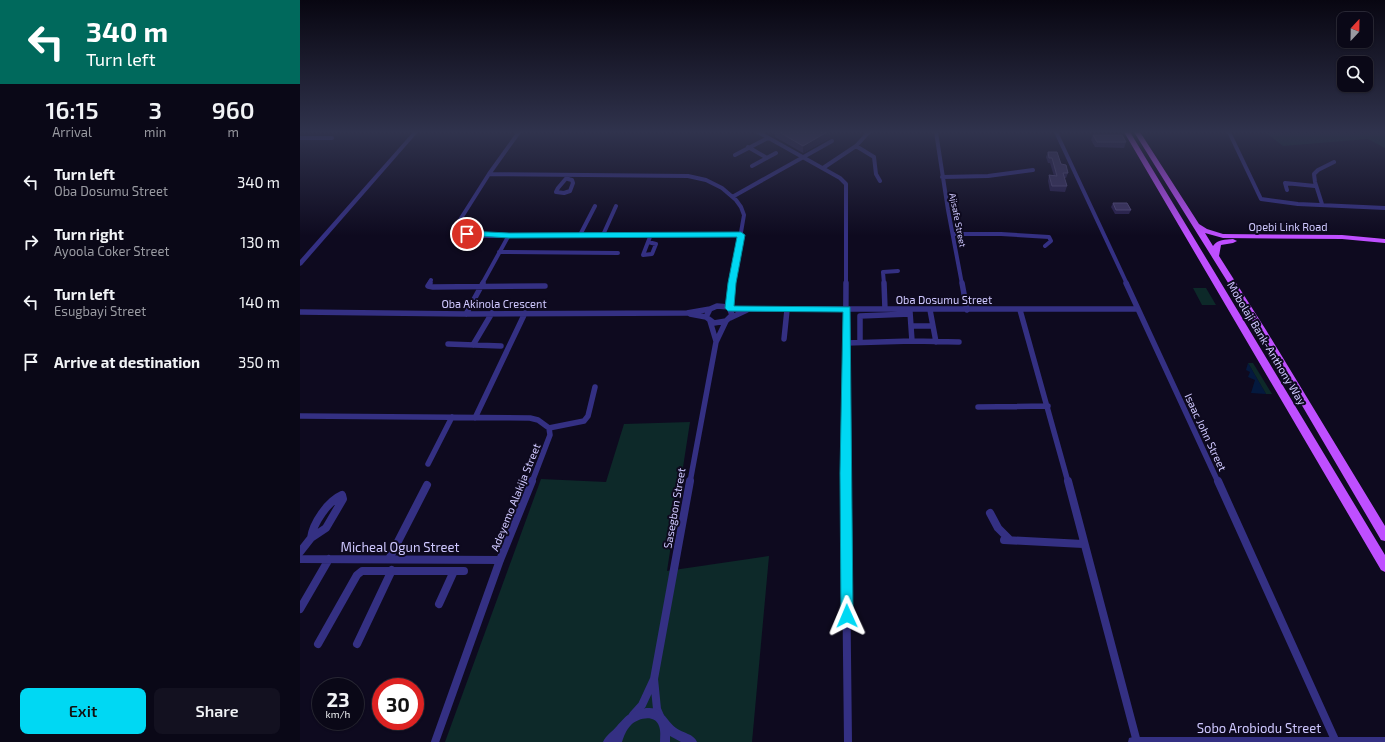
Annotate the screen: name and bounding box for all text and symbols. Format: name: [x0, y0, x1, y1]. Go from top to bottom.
north arrow: [1337, 12, 1373, 48]
map controls: [1337, 12, 1373, 92]
text: 340 m: [86, 14, 168, 48]
icon: left: [20, 16, 72, 68]
text: Turn left: [86, 48, 156, 70]
button: search: [1337, 56, 1373, 92]
text: 16:15: [45, 95, 99, 124]
text: 3: [148, 95, 162, 124]
text: 960: [212, 95, 255, 124]
text: Arrival: [52, 124, 92, 140]
text: min: [144, 124, 166, 140]
text: m: [227, 124, 239, 140]
text: Turn left: [54, 165, 115, 183]
icon: left: [20, 171, 42, 193]
text: 340 m: [237, 173, 280, 191]
text: Oba Dosumu Street: [54, 183, 168, 199]
street label: Ajisafe Street: [947, 192, 969, 249]
pin: [450, 217, 484, 251]
street label: Opebi Link Road: [1248, 220, 1328, 233]
icon: arrive: [456, 223, 478, 245]
text: Turn right: [54, 225, 124, 243]
icon: right: [20, 231, 42, 253]
text: 130 m: [240, 233, 280, 251]
text: Ayoola Coker Street: [54, 243, 169, 259]
street label: Mobolaji Bank-Anthony Way: [1224, 279, 1309, 408]
text: Turn left: [54, 285, 115, 303]
icon: left: [20, 291, 42, 313]
text: 140 m: [239, 293, 280, 311]
street label: Oba Dosumu Street: [896, 293, 992, 306]
street label: Oba Akinola Crescent: [441, 297, 547, 310]
text: Esugbayi Street: [54, 303, 146, 319]
icon: arrive: [20, 351, 42, 373]
text: Arrive at destination: [54, 353, 200, 371]
text: 350 m: [238, 353, 280, 371]
street label: Isaac John Street: [1182, 391, 1230, 473]
street label: Adeyemo Alakija Street: [487, 441, 544, 553]
street label: Sasegbon Street: [660, 467, 688, 549]
street label: Micheal Ogun Street: [340, 539, 460, 555]
position arrow: [826, 595, 868, 637]
speed limit sign: 30: [372, 678, 424, 730]
text: 23: [327, 687, 349, 711]
button: Exit: [20, 688, 146, 734]
button: Share: [154, 688, 280, 734]
text: km/h: [326, 708, 350, 720]
street label: Sobo Arobiodu Street: [1197, 720, 1321, 736]

